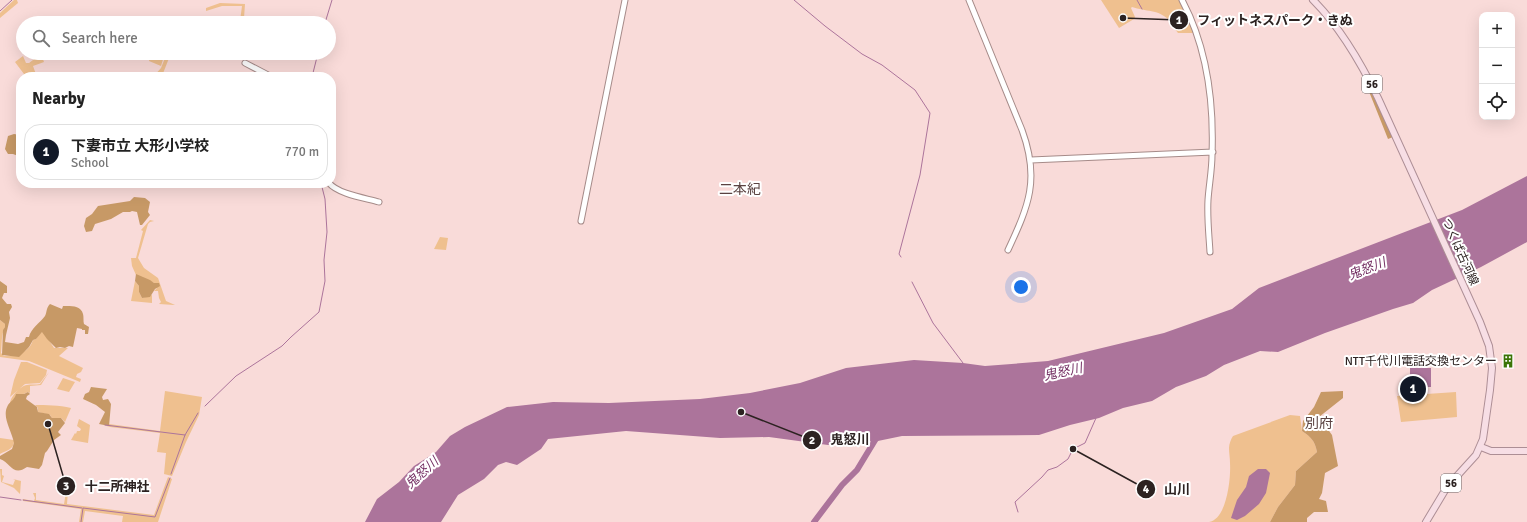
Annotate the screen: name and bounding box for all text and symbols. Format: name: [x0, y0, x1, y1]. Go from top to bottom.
callout: フィットネスパーク・きぬ: [1169, 8, 1361, 33]
map controls: [1479, 12, 1515, 120]
button: +: [1479, 12, 1515, 48]
text: 1: [1176, 13, 1183, 28]
text: フィットネスパーク・きぬ: [1197, 13, 1353, 29]
search box: [16, 16, 336, 60]
icon: search: [30, 27, 52, 49]
text: Search here: [62, 29, 138, 47]
button: −: [1479, 48, 1515, 84]
road number: 56: [1362, 75, 1382, 93]
button: locate: [1479, 84, 1515, 120]
text: Nearby: [32, 88, 85, 109]
text: 下妻市立 大形小学校: [71, 137, 209, 155]
text: 1: [42, 144, 50, 160]
text: 770 m: [285, 144, 319, 160]
text: School: [71, 155, 109, 171]
district label: 二本紀: [719, 181, 761, 198]
street label: つくば古河線: [1439, 216, 1481, 288]
water label: 鬼怒川: [1346, 254, 1390, 283]
your location: [1011, 277, 1031, 297]
building icon: NTT千代川電話交換センター: [1500, 353, 1516, 369]
place label: NTT千代川電話交換センター: [1345, 354, 1497, 369]
water label: 鬼怒川: [1042, 360, 1086, 384]
pin: 1: [1400, 374, 1426, 404]
district label: 別府: [1305, 415, 1333, 432]
callout: 鬼怒川: [802, 427, 877, 452]
text: 鬼怒川: [830, 432, 870, 448]
text: 2: [809, 433, 815, 448]
water label: 鬼怒川: [402, 453, 443, 492]
callout: 十二所神社: [56, 474, 157, 499]
road number: 56: [1441, 474, 1461, 492]
callout: 山川: [1136, 477, 1198, 502]
text: 3: [63, 479, 69, 494]
text: 十二所神社: [84, 479, 150, 495]
text: 4: [1143, 482, 1150, 497]
text: 山川: [1164, 482, 1190, 498]

